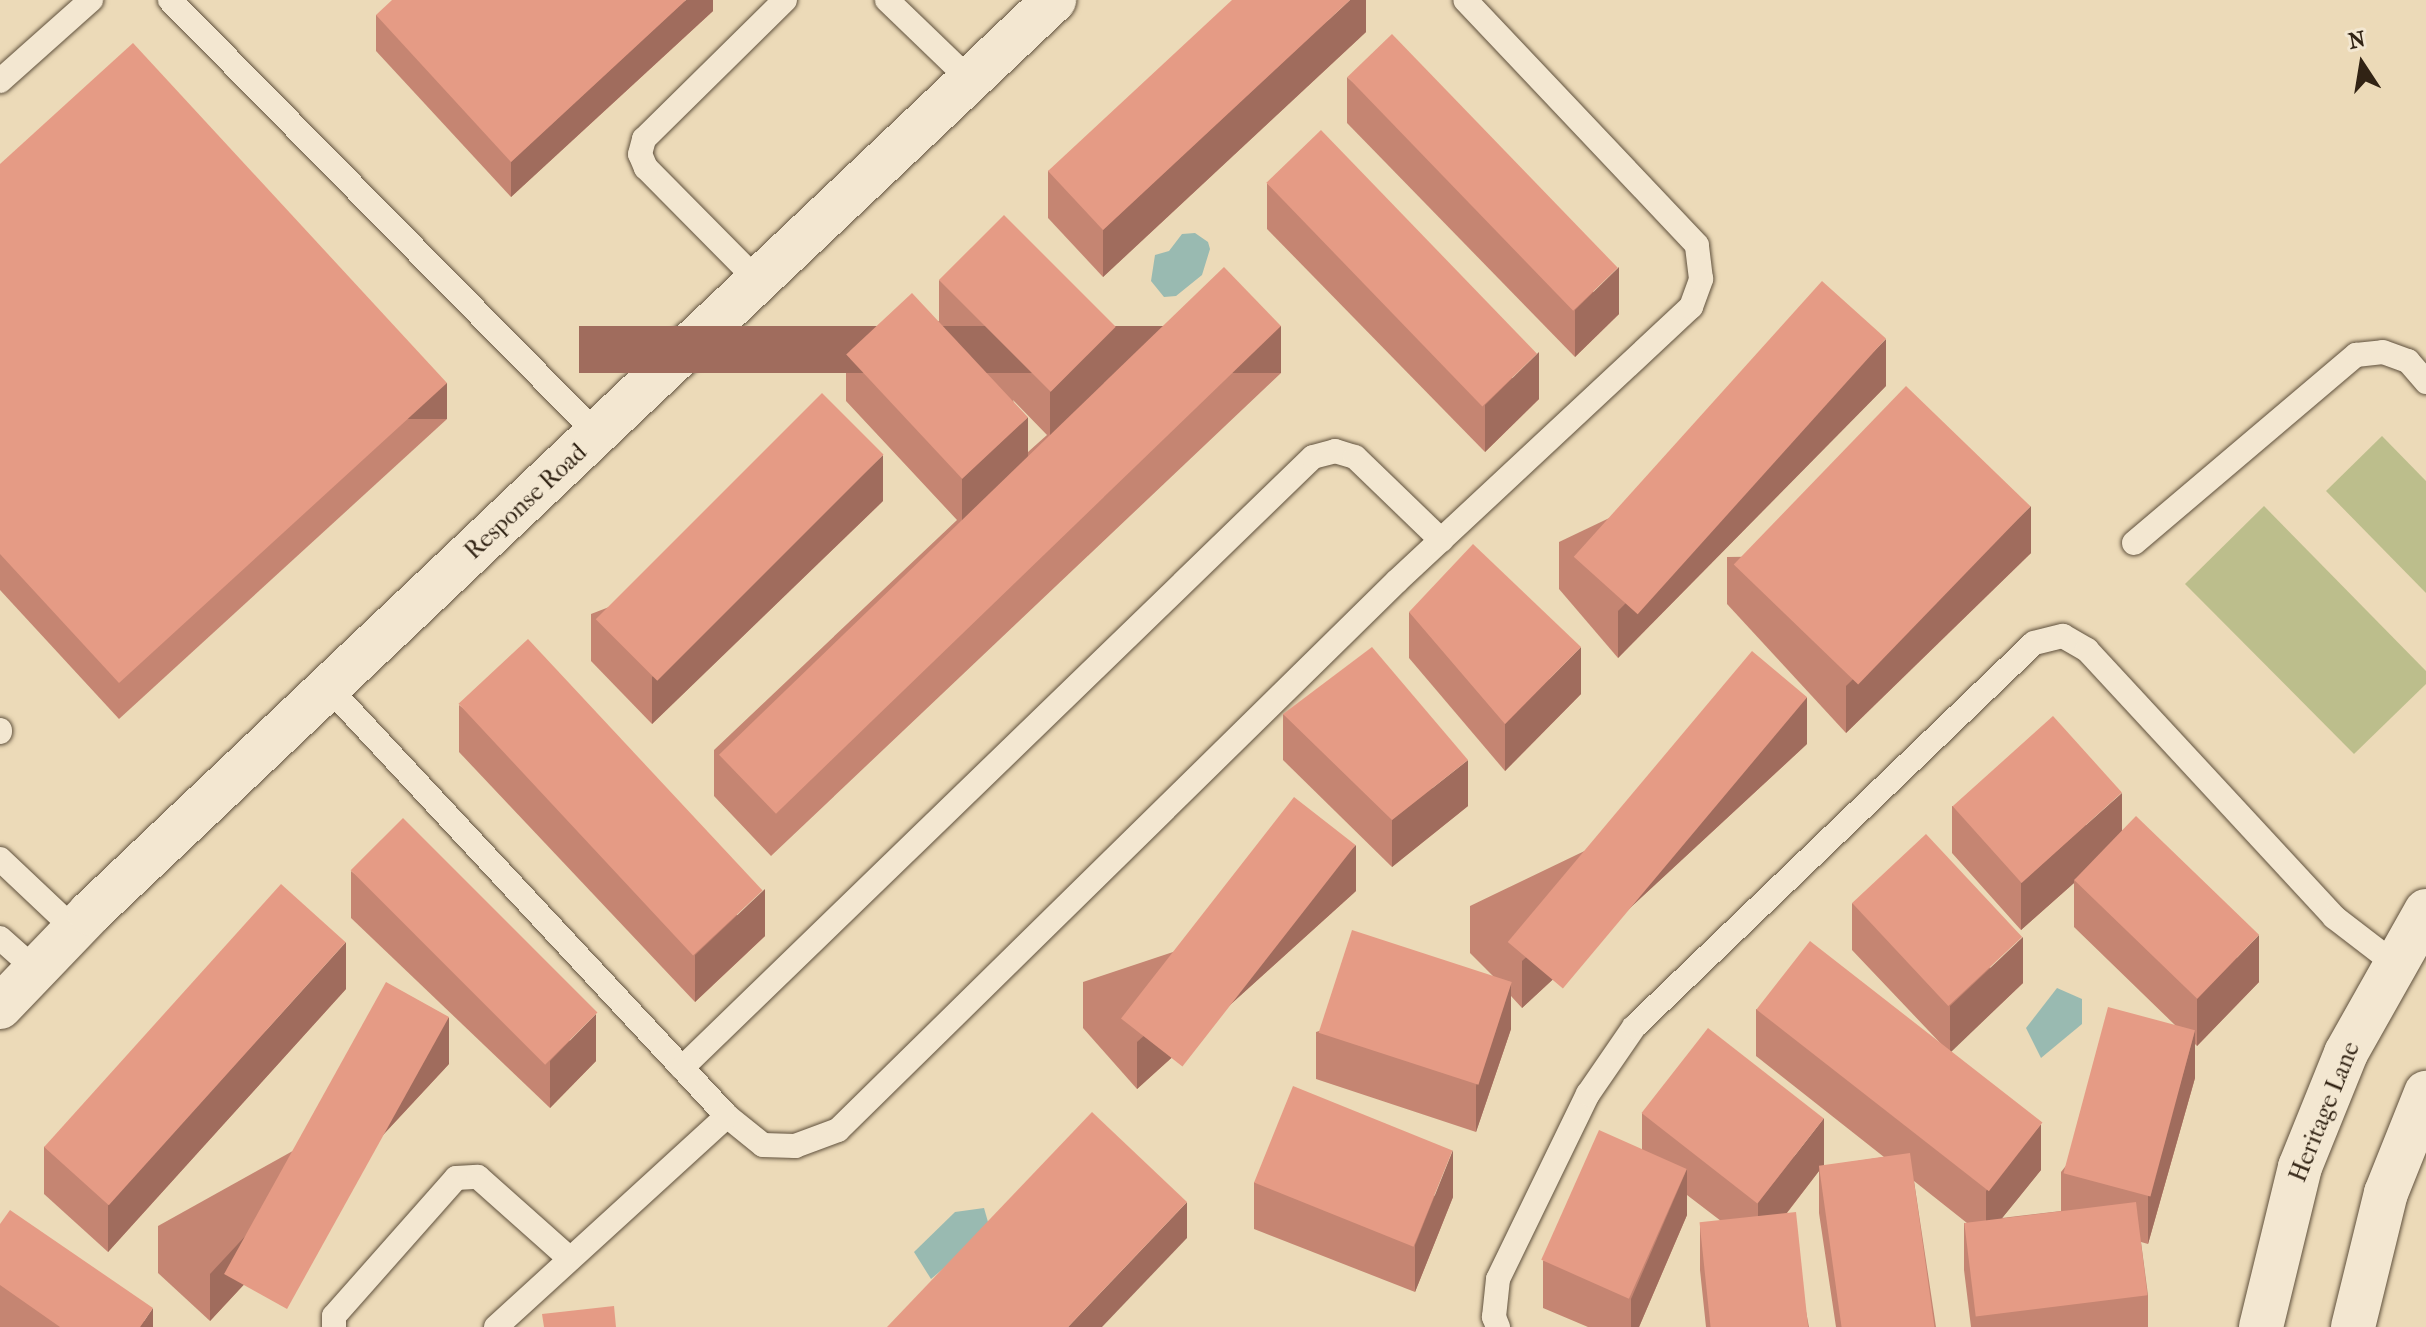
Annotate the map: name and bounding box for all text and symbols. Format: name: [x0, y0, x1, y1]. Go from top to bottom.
north arrow: [2322, 24, 2402, 104]
text: N: [2346, 26, 2368, 55]
street label: Response Road: [459, 438, 593, 566]
street label: Heritage Lane: [2284, 1038, 2366, 1186]

